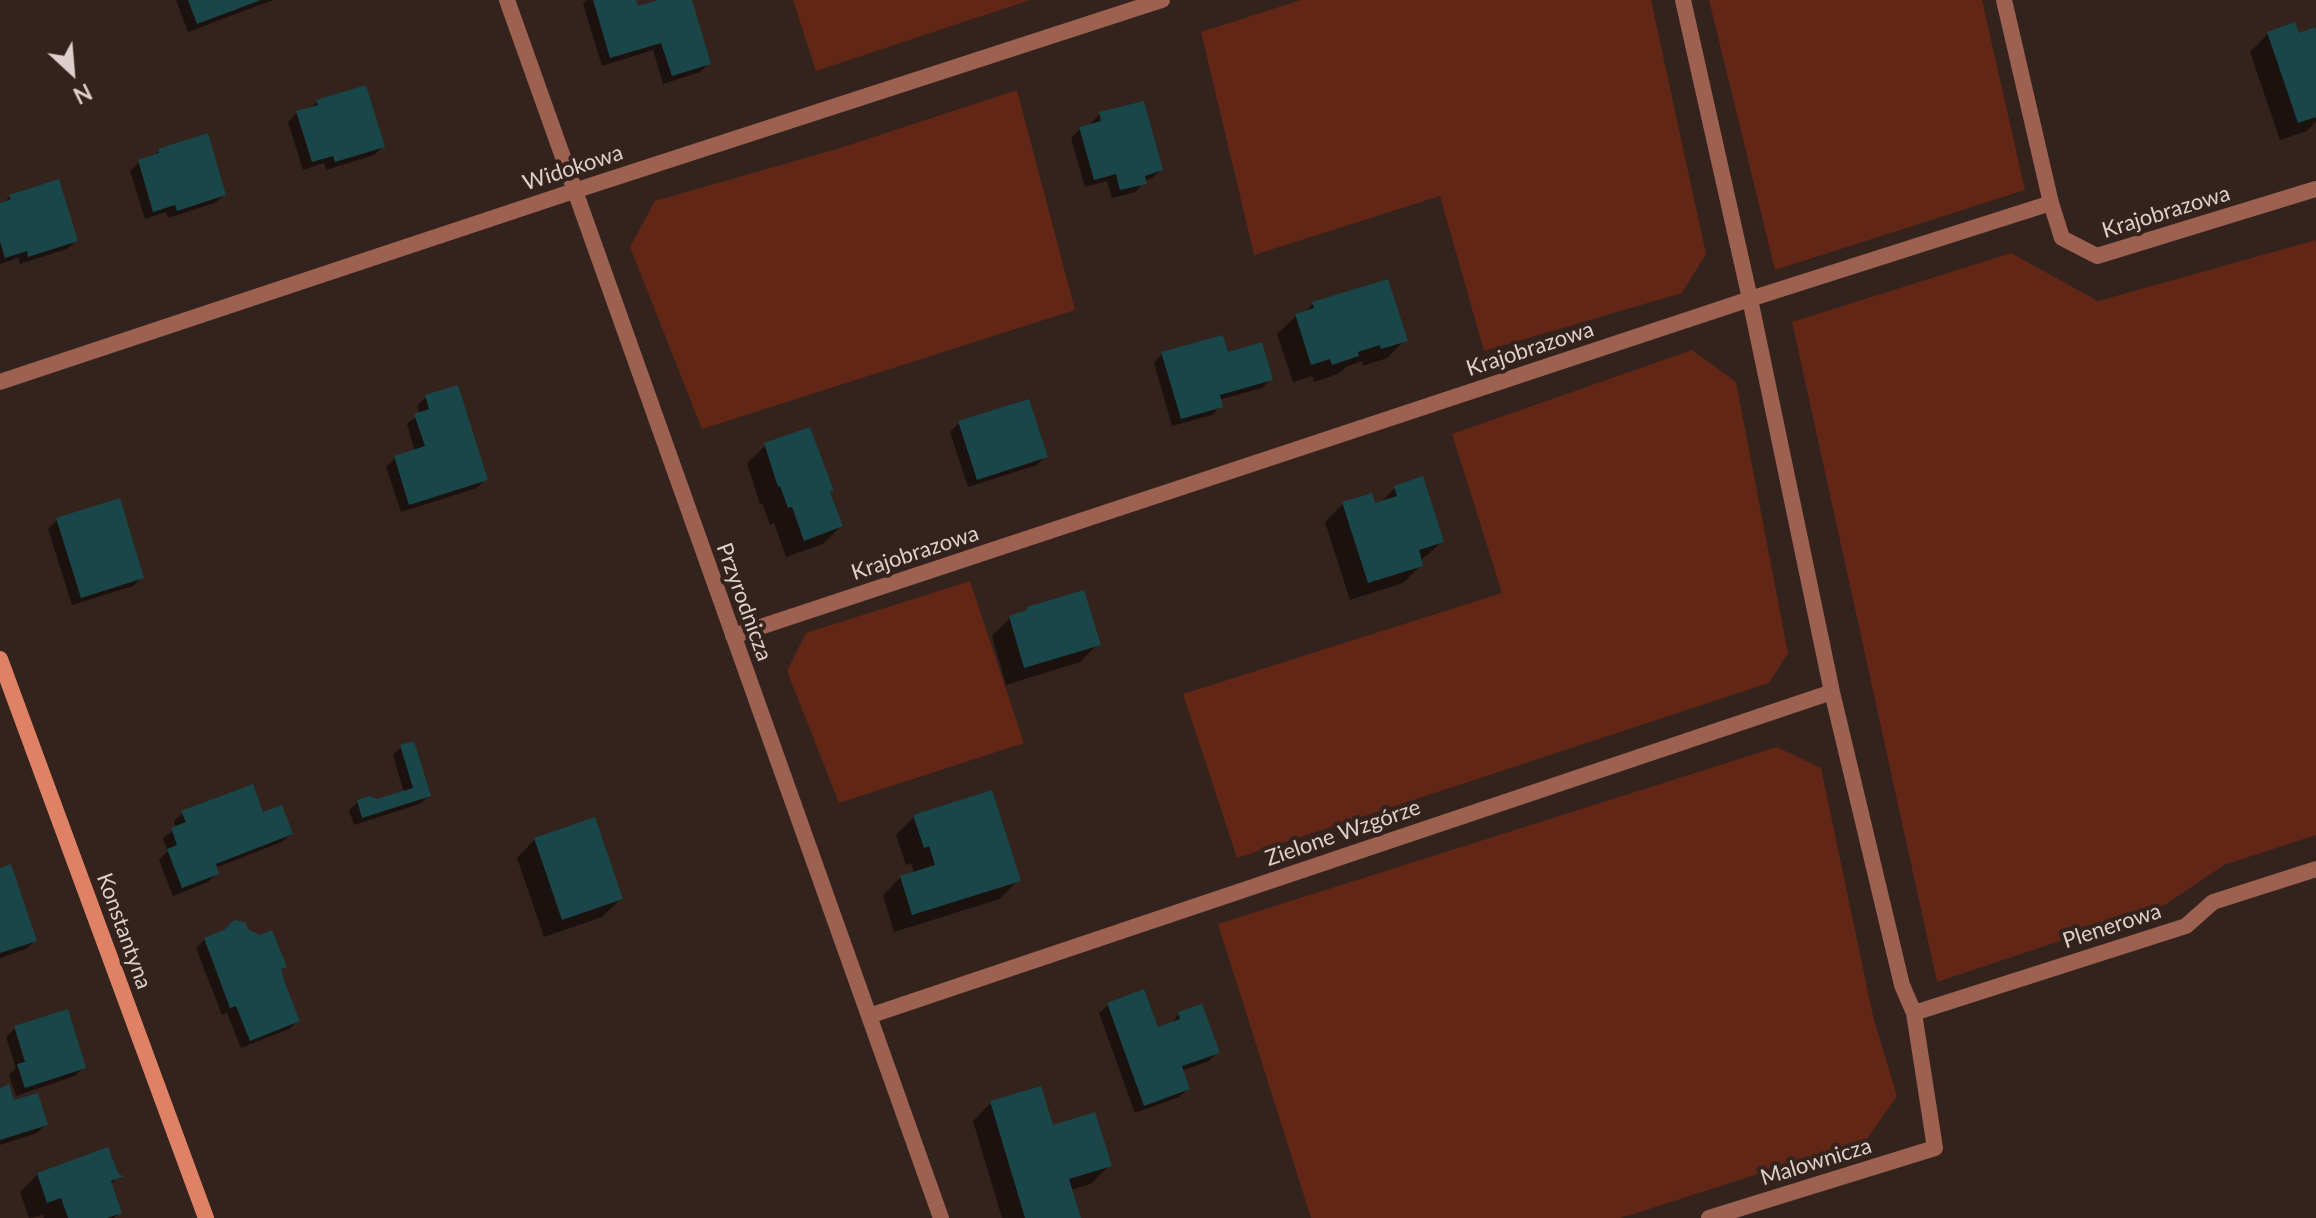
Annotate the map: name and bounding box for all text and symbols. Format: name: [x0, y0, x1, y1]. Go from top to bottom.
north arrow: [32, 32, 112, 112]
text: N: [69, 78, 96, 110]
street label: Widokowa: [520, 139, 626, 197]
street label: Krajobrazowa: [2099, 180, 2233, 244]
street label: Krajobrazowa: [1463, 316, 1597, 382]
street label: Krajobrazowa: [848, 520, 982, 586]
street label: Przyrodnicza: [710, 539, 778, 665]
street label: Zielone Wzgórze: [1262, 794, 1424, 872]
street label: Konstantyna: [91, 869, 157, 993]
street label: Plenerowa: [2060, 898, 2164, 954]
street label: Malownicza: [1757, 1133, 1875, 1191]

